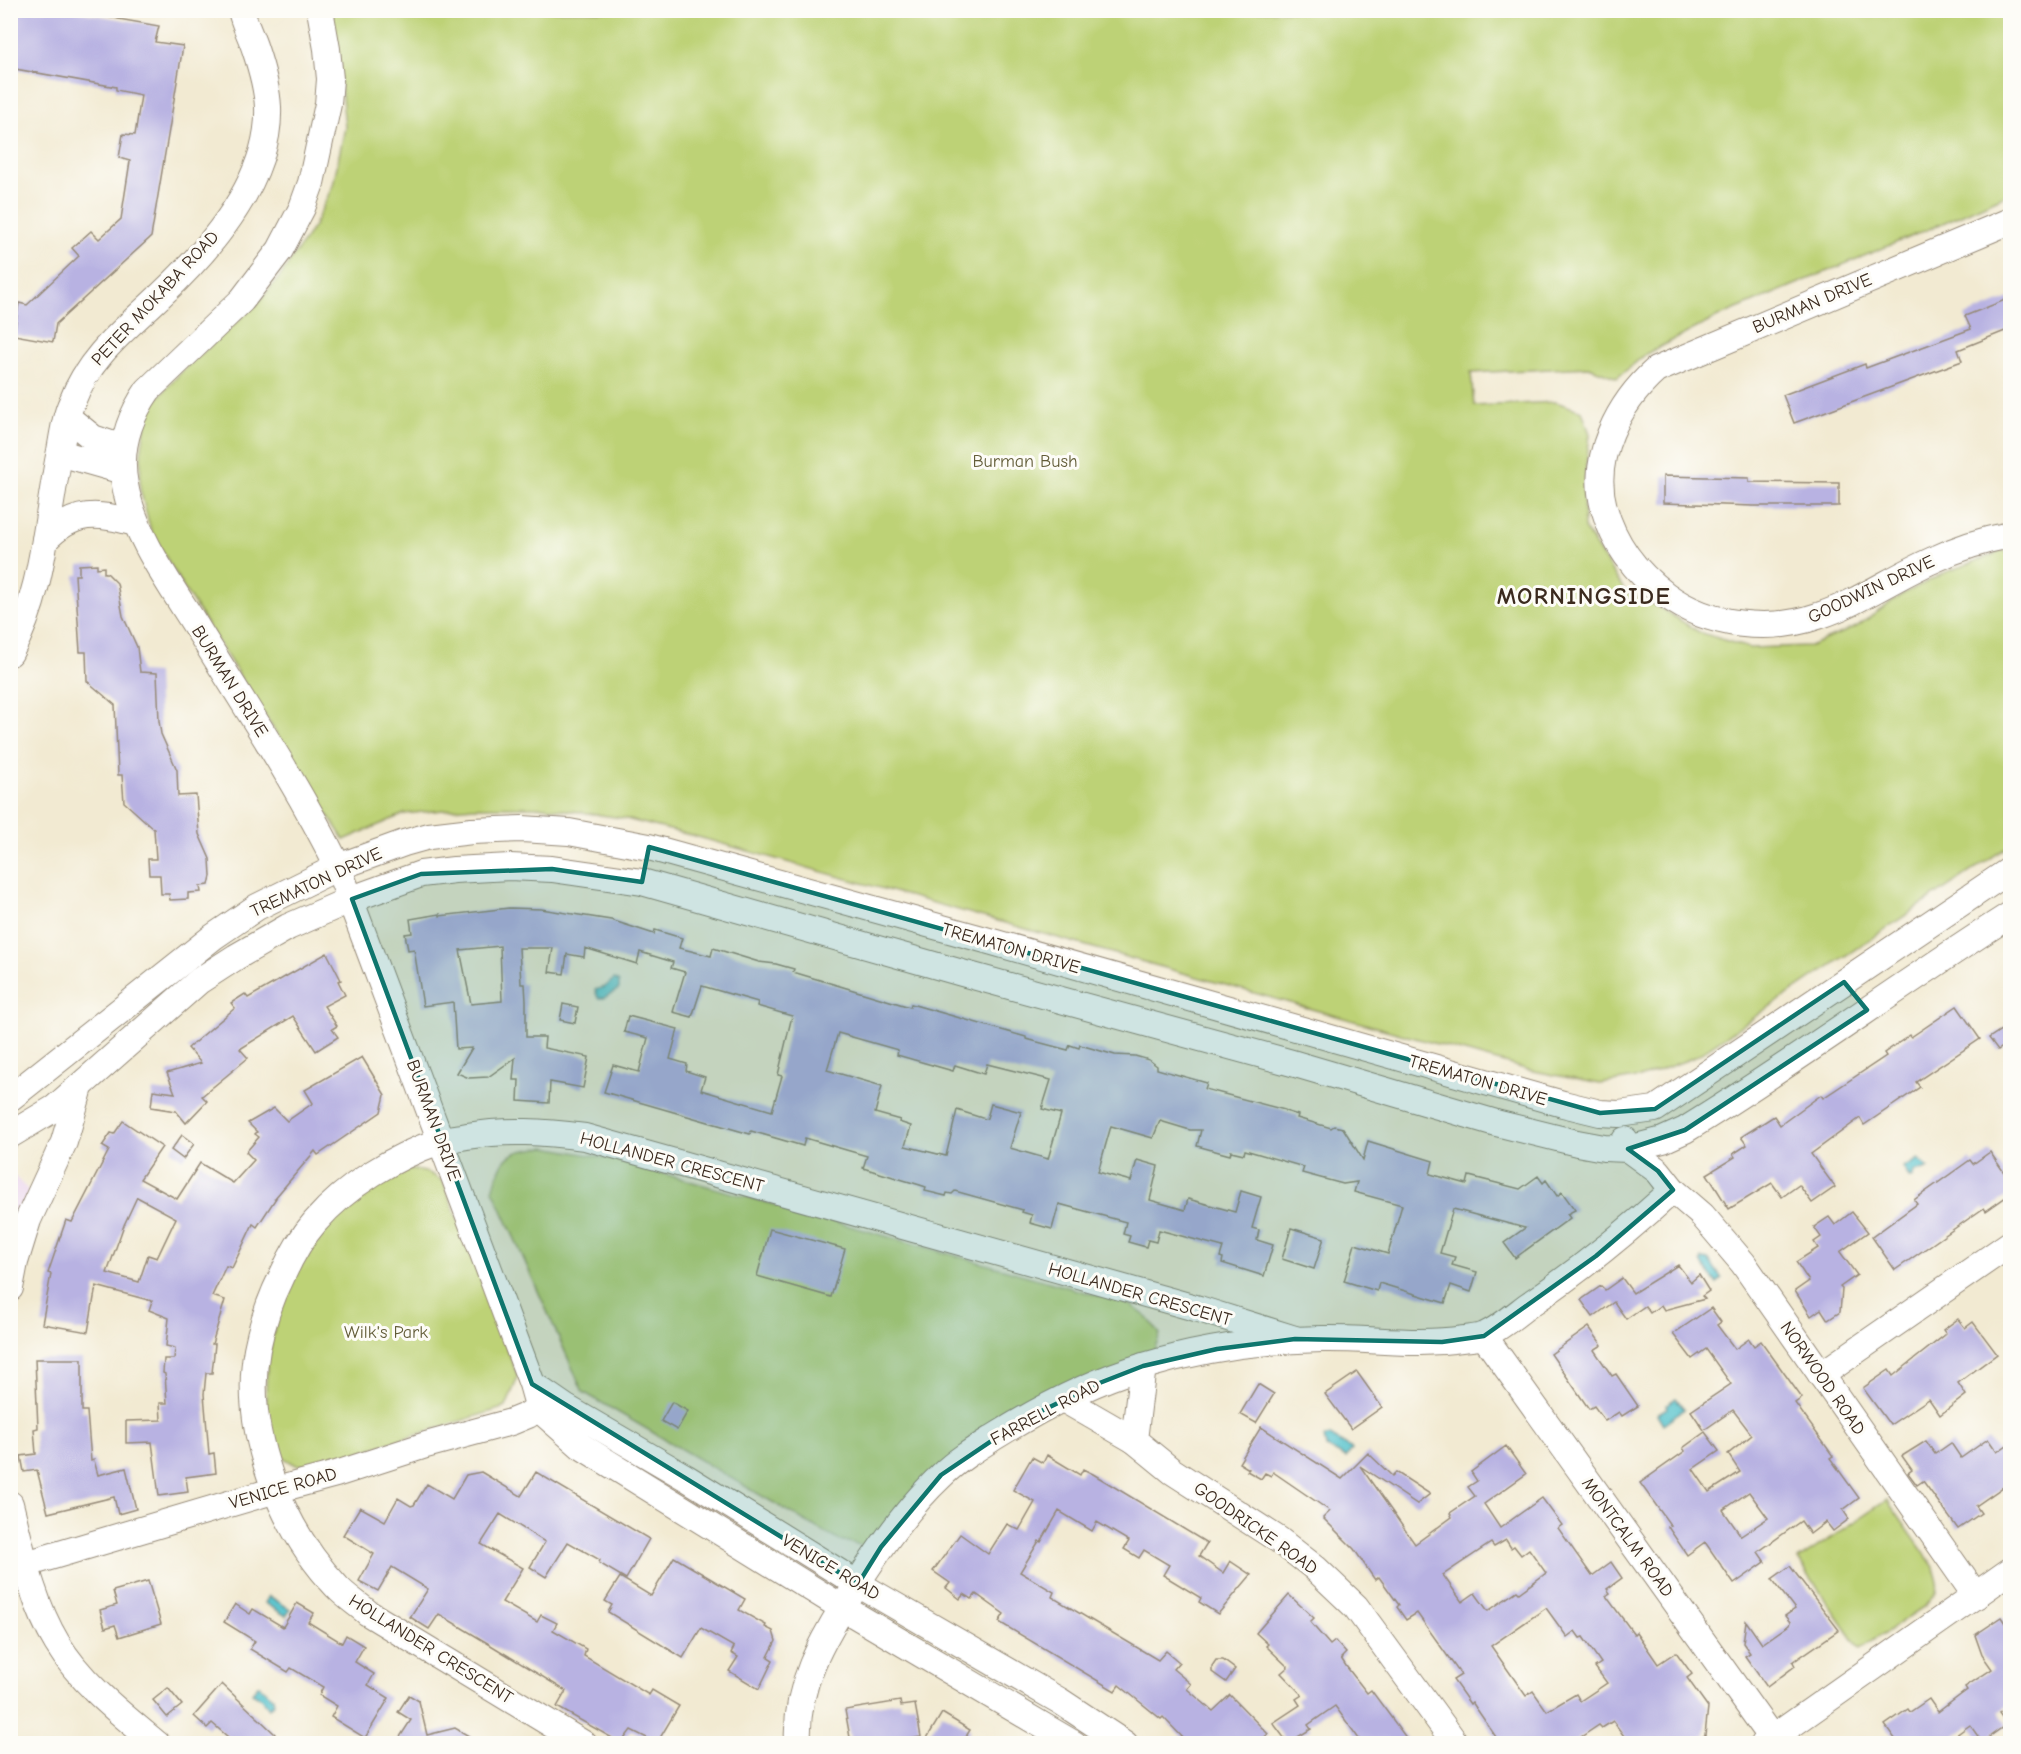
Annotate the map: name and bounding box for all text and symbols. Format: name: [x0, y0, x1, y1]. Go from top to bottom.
street label: PETER MOKABA ROAD: [87, 227, 223, 370]
street label: BURMAN DRIVE: [1749, 269, 1875, 338]
park label: Burman Bush: [972, 451, 1078, 472]
street label: GOODWIN DRIVE: [1805, 551, 1938, 628]
district label: MORNINGSIDE: [1497, 582, 1671, 610]
street label: BURMAN DRIVE: [187, 622, 272, 741]
street label: TREMATON DRIVE: [247, 843, 385, 922]
street label: TREMATON DRIVE: [939, 919, 1082, 978]
street label: TREMATON DRIVE: [1406, 1051, 1549, 1110]
street label: BURMAN DRIVE: [402, 1057, 465, 1184]
street label: HOLLANDER CRESCENT: [578, 1128, 767, 1197]
street label: HOLLANDER CRESCENT: [1046, 1258, 1234, 1331]
street label: NORWOOD ROAD: [1776, 1318, 1870, 1439]
park label: Wilk's Park: [344, 1322, 428, 1343]
street label: FARRELL ROAD: [987, 1375, 1104, 1450]
street label: VENICE ROAD: [227, 1463, 339, 1514]
street label: MONTCALM ROAD: [1577, 1473, 1678, 1601]
street label: GOODRICKE ROAD: [1190, 1478, 1322, 1579]
street label: VENICE ROAD: [778, 1530, 884, 1605]
street label: HOLLANDER CRESCENT: [345, 1590, 517, 1709]

